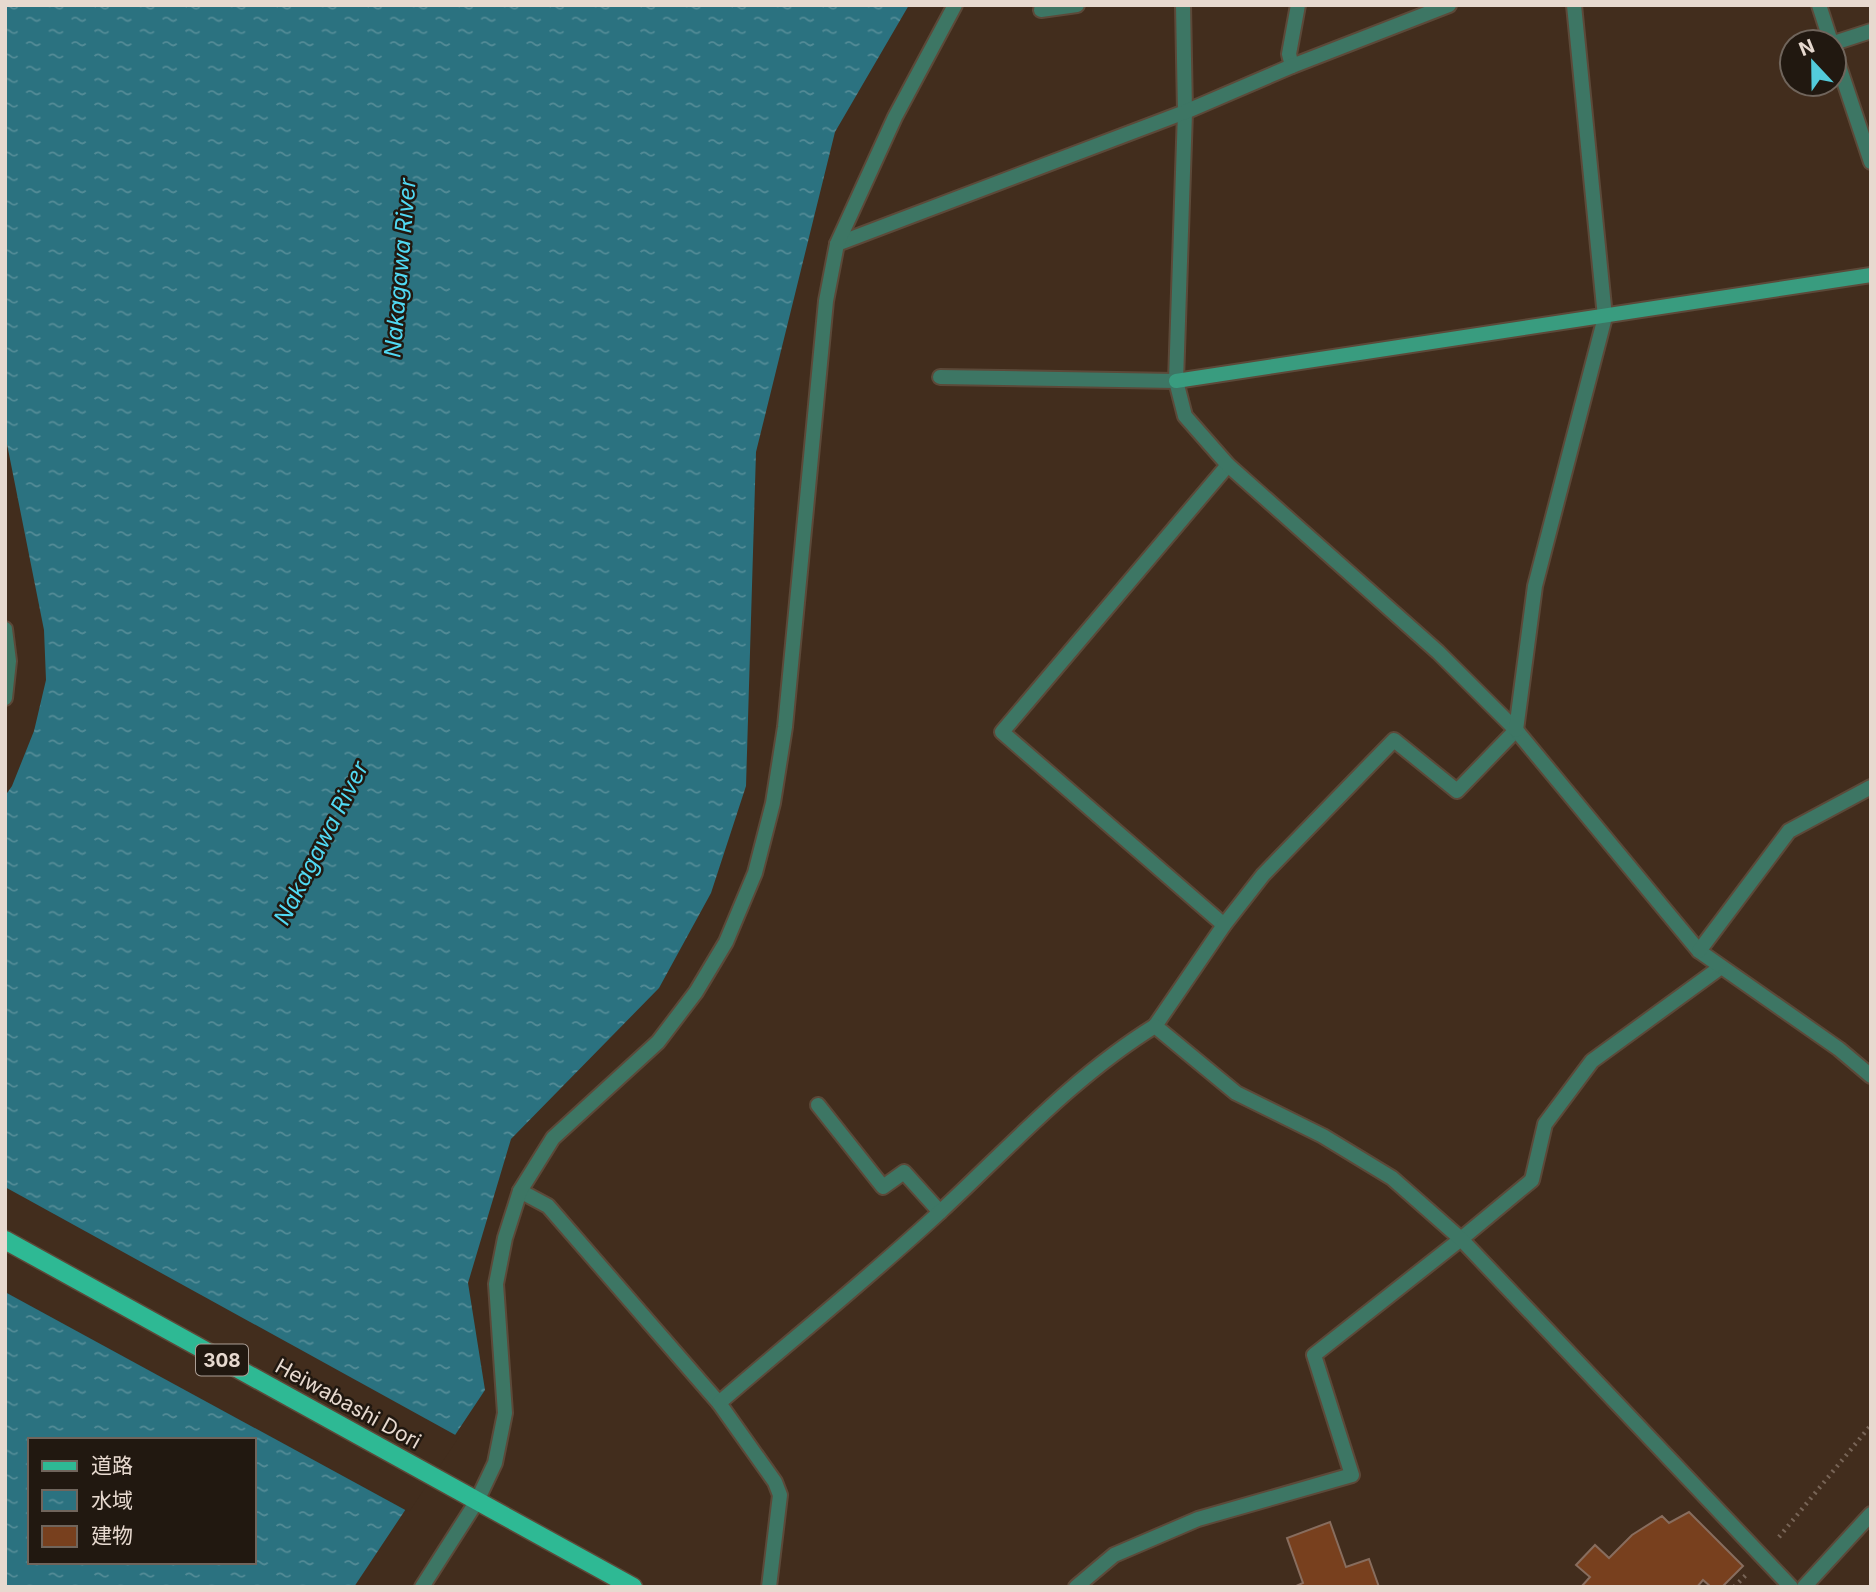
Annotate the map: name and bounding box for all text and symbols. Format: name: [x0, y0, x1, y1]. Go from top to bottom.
north arrow: [1778, 28, 1848, 98]
text: N: [1796, 34, 1818, 61]
water label: Nakagawa River: [378, 176, 422, 359]
water label: Nakagawa River: [268, 755, 375, 929]
road number: 308: [196, 1344, 248, 1376]
street label: Heiwabashi Dori: [271, 1353, 425, 1454]
legend: [28, 1438, 256, 1564]
text: 道路: [91, 1453, 133, 1478]
text: 水域: [91, 1488, 133, 1513]
text: 建物: [91, 1523, 133, 1548]

